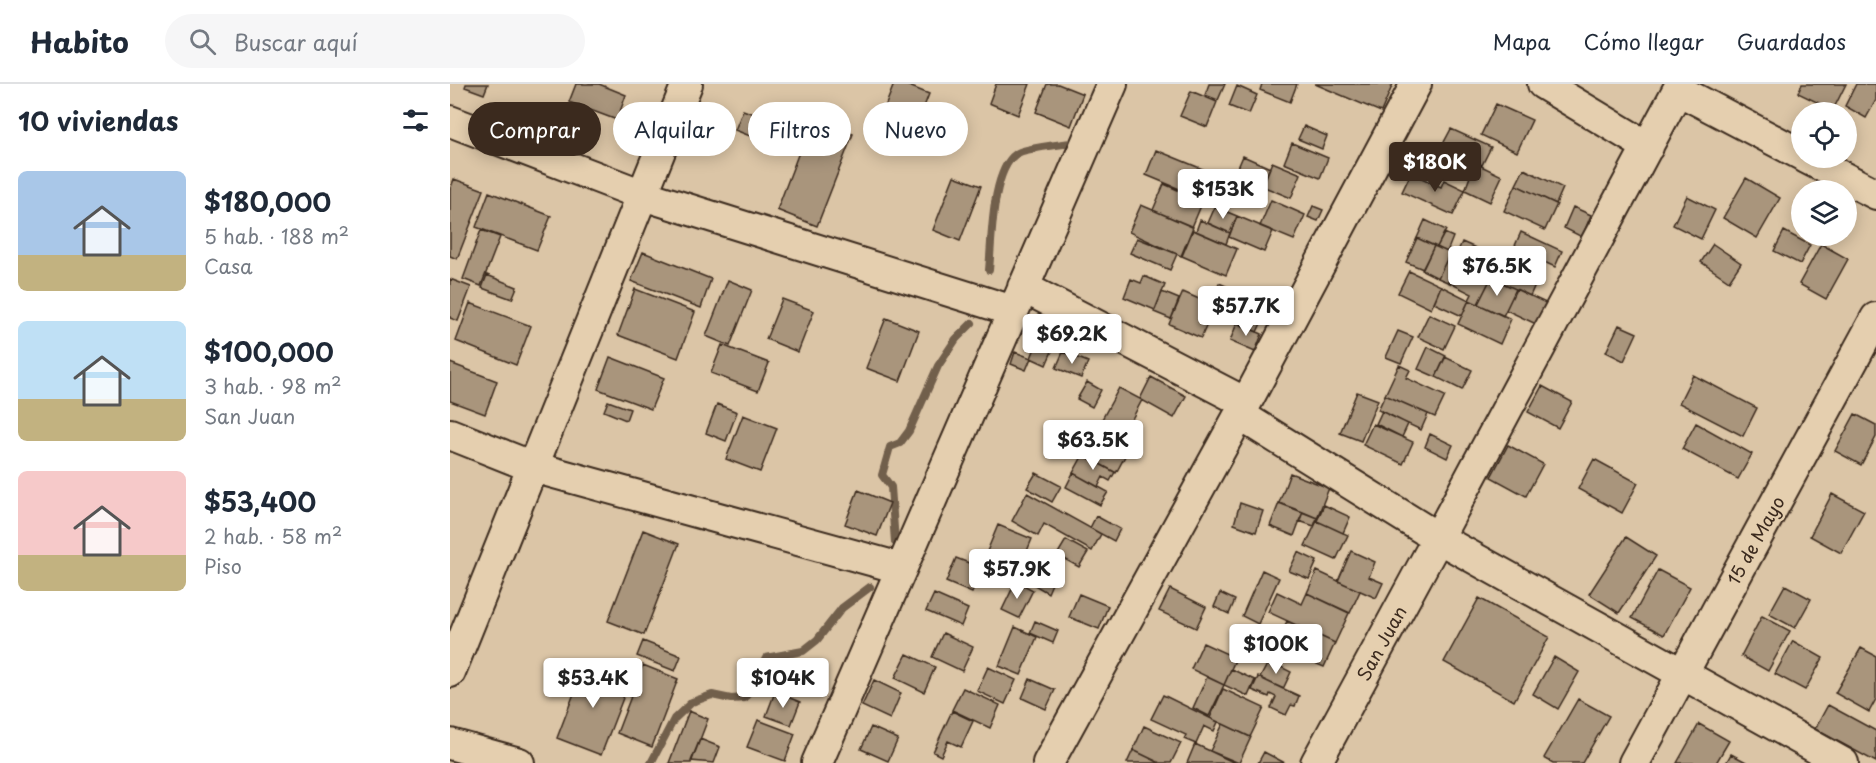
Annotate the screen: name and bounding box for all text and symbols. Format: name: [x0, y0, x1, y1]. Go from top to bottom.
search box: [165, 14, 585, 68]
text: Habito: [30, 20, 129, 63]
icon: search: [186, 25, 219, 58]
text: Buscar aquí: [234, 25, 358, 58]
text: Mapa: [1493, 25, 1551, 57]
text: Cómo llegar: [1584, 25, 1704, 57]
text: Guardados: [1737, 25, 1846, 57]
text: 10 viviendas: [18, 101, 179, 140]
chip: Comprar: [468, 102, 601, 156]
chip: Alquilar: [613, 102, 736, 156]
chip: Filtros: [748, 102, 851, 156]
chip: Nuevo: [863, 102, 968, 156]
map controls: [1791, 102, 1857, 246]
button: locate: [1791, 102, 1857, 168]
icon: filters: [399, 104, 432, 137]
pin: $180K: [1393, 142, 1477, 193]
text: $180K: [1403, 146, 1467, 176]
pin: $153K: [1181, 169, 1265, 220]
text: $153K: [1192, 173, 1254, 203]
button: layers: [1791, 180, 1857, 246]
text: $180,000: [204, 182, 331, 221]
icon: home: [66, 195, 138, 267]
text: 5 hab. · 188 m²: [204, 221, 349, 251]
pin: $76.5K: [1448, 246, 1546, 297]
text: $76.5K: [1462, 250, 1532, 280]
text: Casa: [204, 251, 253, 281]
pin: $57.7K: [1197, 286, 1295, 337]
text: $57.7K: [1212, 290, 1280, 320]
pin: $69.2K: [1023, 314, 1121, 365]
text: $69.2K: [1037, 318, 1107, 348]
text: $100,000: [204, 332, 334, 371]
icon: home: [66, 345, 138, 417]
text: 3 hab. · 98 m²: [204, 371, 342, 401]
text: San Juan: [204, 401, 295, 431]
pin: $63.5K: [1044, 420, 1142, 471]
text: $63.5K: [1057, 424, 1129, 454]
text: $53,400: [204, 482, 316, 521]
street label: 15 de Mayo: [1719, 491, 1791, 589]
icon: home: [66, 495, 138, 567]
text: 2 hab. · 58 m²: [204, 521, 342, 551]
pin: $57.9K: [968, 549, 1066, 600]
text: Piso: [204, 551, 242, 581]
text: $57.9K: [983, 553, 1051, 583]
street label: San Juan: [1349, 601, 1413, 685]
pin: $100K: [1234, 624, 1318, 675]
text: $100K: [1243, 628, 1309, 658]
pin: $53.4K: [544, 658, 642, 709]
pin: $104K: [741, 658, 825, 709]
text: $53.4K: [557, 662, 629, 692]
text: $104K: [751, 662, 815, 692]

